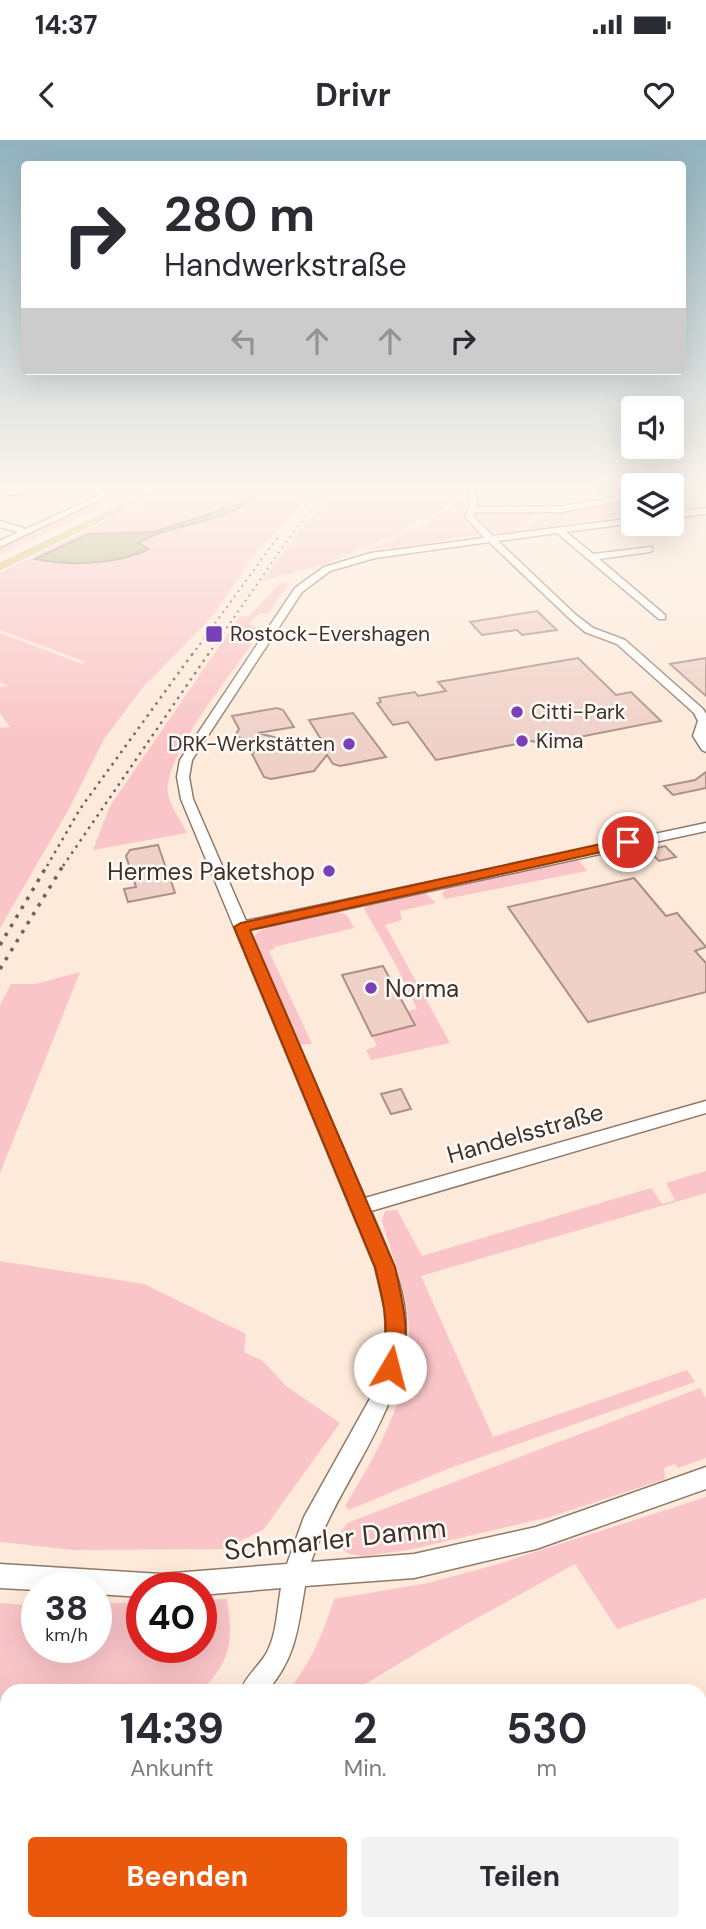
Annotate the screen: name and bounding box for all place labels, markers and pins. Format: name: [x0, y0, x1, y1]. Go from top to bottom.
place label: Rostock-Evershagen: [230, 620, 430, 648]
marker: Rostock-Evershagen: [204, 624, 224, 644]
place label: Citti-Park: [531, 698, 626, 726]
marker: Citti-Park: [509, 704, 525, 720]
place label: Kima: [536, 727, 583, 755]
place label: DRK-Werkstätten: [168, 730, 335, 758]
marker: Kima: [514, 733, 530, 749]
marker: DRK-Werkstätten: [341, 736, 357, 752]
pin: [598, 812, 658, 872]
place label: Hermes Paketshop: [107, 856, 315, 887]
marker: Hermes Paketshop: [321, 863, 337, 879]
place label: Norma: [385, 973, 459, 1004]
marker: Norma: [363, 980, 379, 996]

